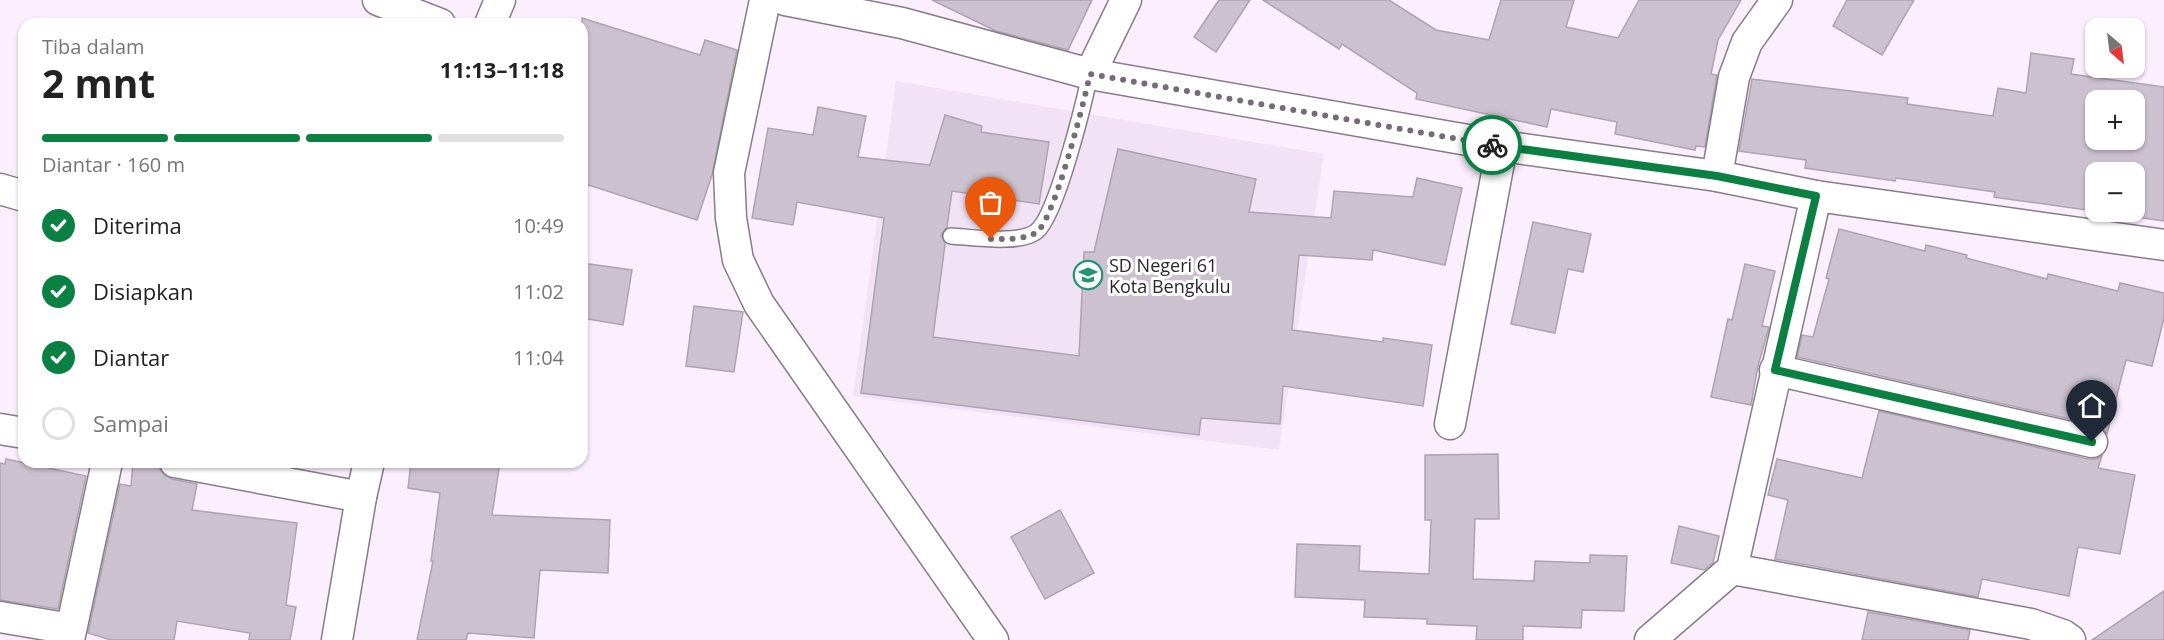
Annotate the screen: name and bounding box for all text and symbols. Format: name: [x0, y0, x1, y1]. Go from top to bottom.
north arrow: [2085, 18, 2145, 78]
map controls: [2085, 18, 2145, 222]
text: Tiba dalam: [42, 33, 145, 60]
text: 11:13–11:18: [440, 54, 564, 84]
text: 2 mnt: [42, 56, 155, 109]
button: +: [2085, 90, 2145, 150]
courier: [1462, 115, 1522, 175]
icon: bike: [1476, 129, 1509, 162]
text: Diantar · 160 m: [42, 151, 185, 178]
button: −: [2085, 162, 2145, 222]
pin: [965, 177, 1016, 239]
icon: bag: [974, 186, 1007, 219]
icon: check: [42, 209, 75, 242]
text: Diterima: [93, 210, 182, 240]
text: 10:49: [513, 212, 564, 239]
place label: SD Negeri 61 Kota Bengkulu: [1109, 253, 1231, 298]
school or university icon: SD Negeri 61 Kota Bengkulu: [1072, 259, 1104, 291]
icon: check: [42, 275, 75, 308]
text: Disiapkan: [93, 276, 194, 306]
text: 11:02: [513, 278, 564, 305]
icon: check: [42, 341, 75, 374]
text: Diantar: [93, 342, 169, 372]
text: 11:04: [513, 344, 564, 371]
pin: [2066, 380, 2117, 442]
icon: home: [2075, 389, 2108, 422]
text: Sampai: [93, 408, 169, 438]

